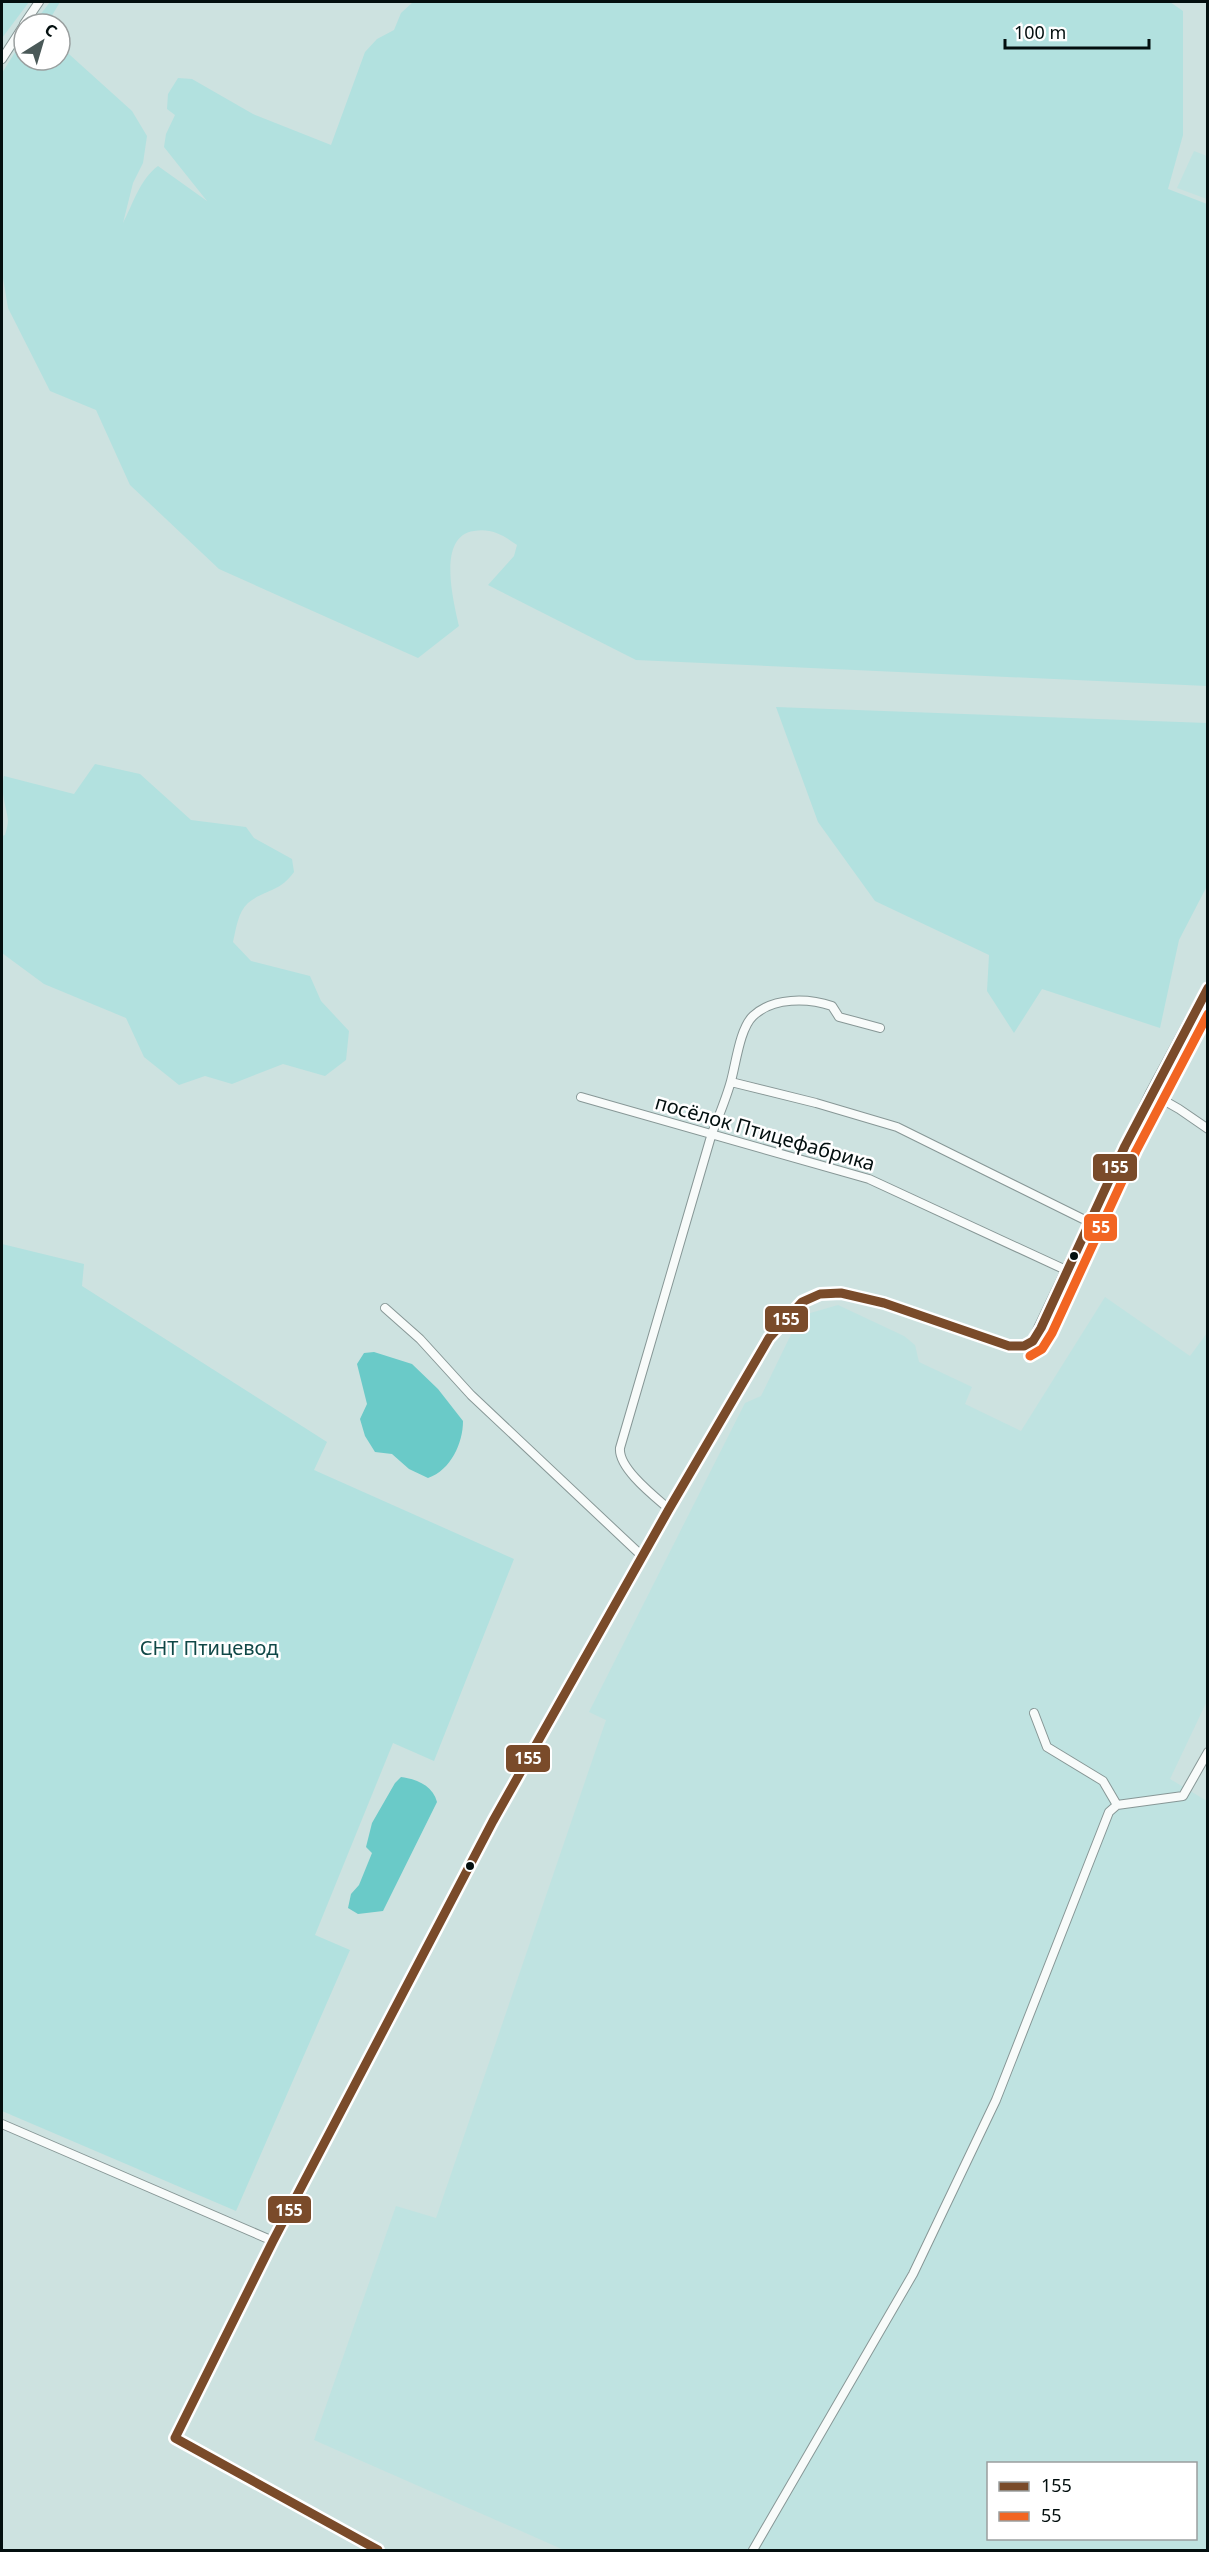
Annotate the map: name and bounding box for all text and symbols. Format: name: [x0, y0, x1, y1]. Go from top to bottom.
north arrow: [12, 12, 72, 72]
scale bar: [1005, 12, 1149, 50]
text: С: [40, 18, 62, 42]
text: 100 m: [1014, 20, 1066, 44]
street label: посёлок Птицефабрика: [652, 1088, 878, 1177]
line badge: 155: [1092, 1153, 1138, 1182]
text: 155: [1101, 1156, 1129, 1178]
line badge: 55: [1083, 1213, 1118, 1242]
text: 55: [1092, 1216, 1110, 1238]
unlabelled marker: [1068, 1250, 1080, 1262]
line badge: 155: [764, 1305, 809, 1333]
text: 155: [772, 1308, 800, 1330]
park label: СНТ Птицевод: [140, 1634, 278, 1661]
line badge: 155: [505, 1744, 551, 1773]
text: 155: [514, 1747, 542, 1769]
unlabelled marker: [464, 1860, 476, 1872]
line badge: 155: [267, 2195, 312, 2224]
text: 155: [275, 2199, 303, 2221]
legend: [987, 2462, 1197, 2540]
text: 155: [1041, 2473, 1072, 2497]
text: 55: [1041, 2503, 1062, 2527]

